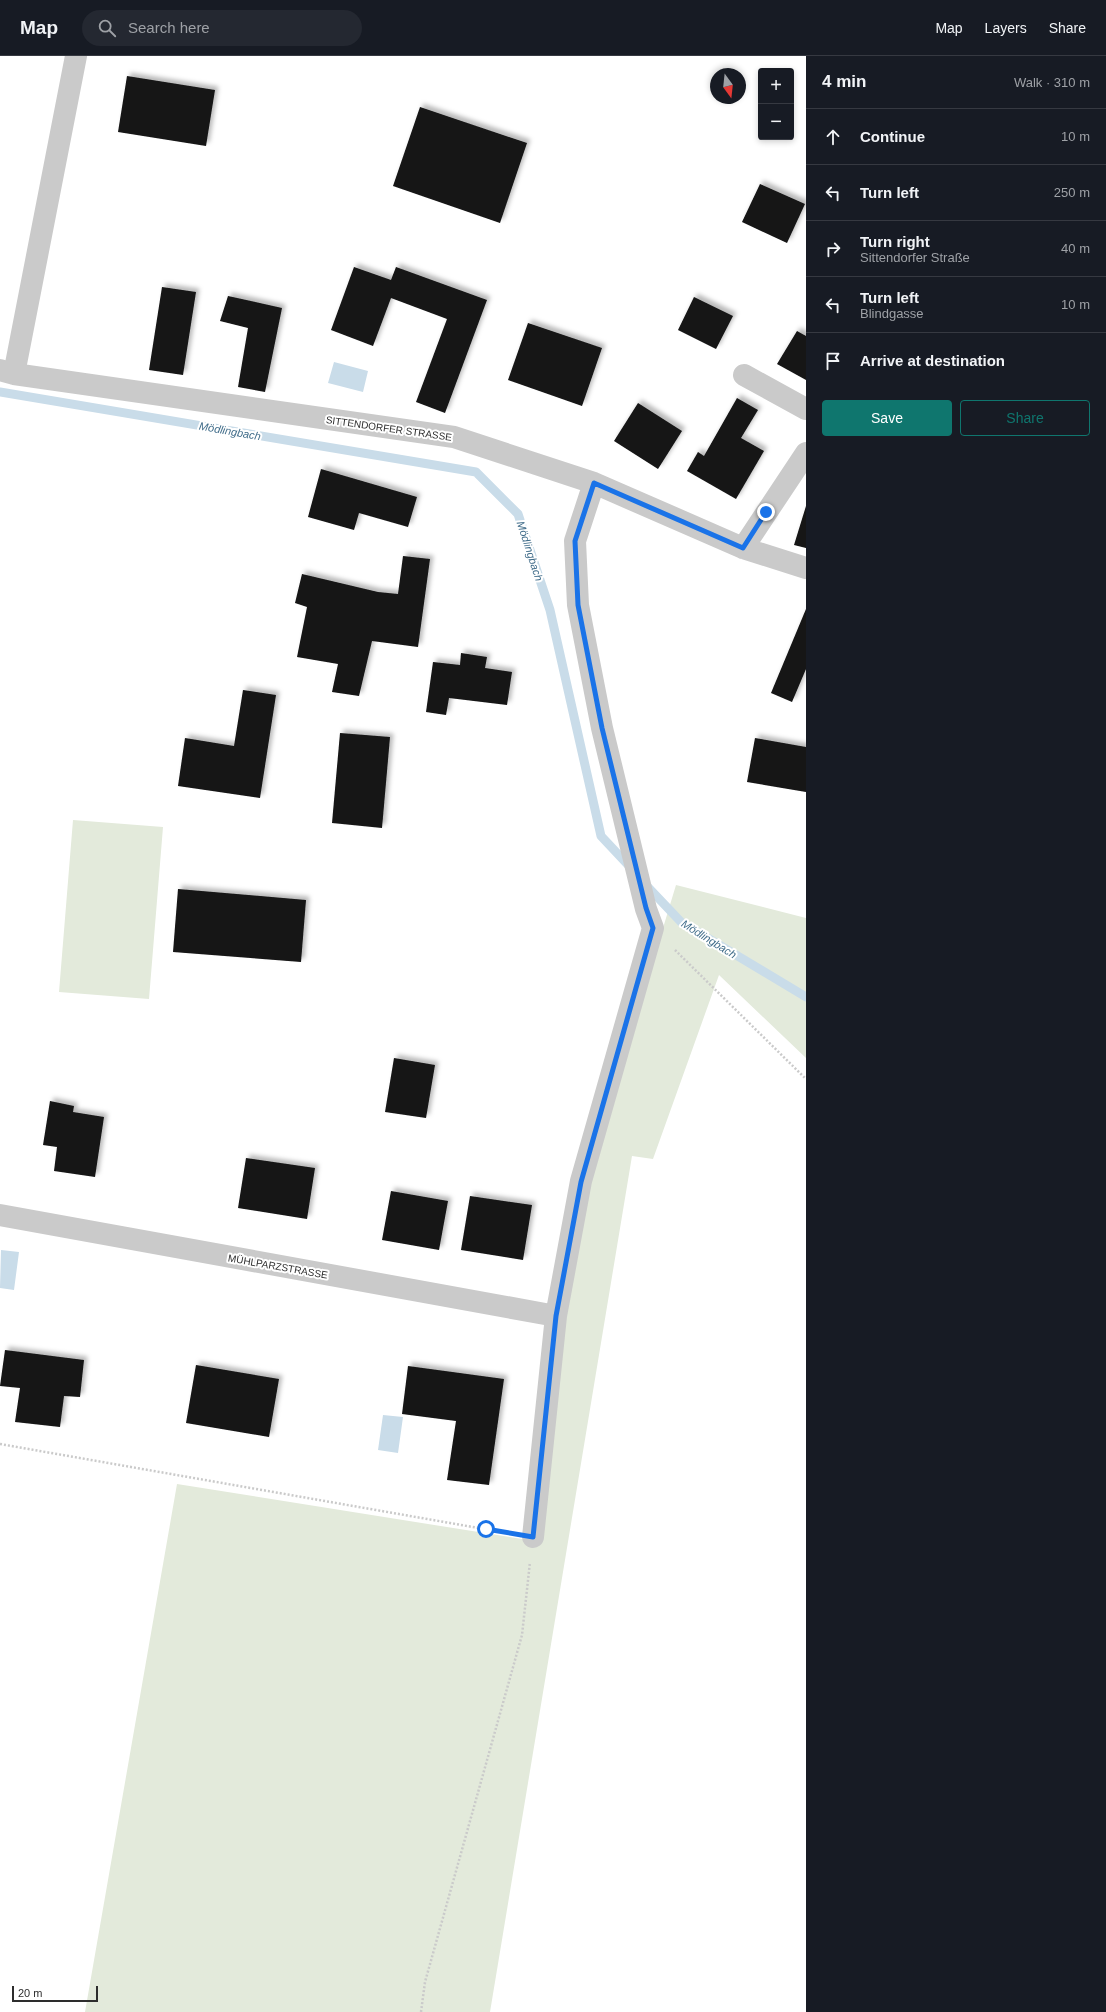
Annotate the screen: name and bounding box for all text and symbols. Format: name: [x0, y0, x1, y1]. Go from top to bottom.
search box: [82, 10, 362, 46]
text: Map: [20, 17, 58, 38]
icon: search: [96, 17, 118, 39]
text: Search here: [128, 19, 210, 36]
text: Map: [935, 20, 963, 36]
text: Layers: [985, 20, 1027, 36]
text: Share: [1049, 20, 1086, 36]
north arrow: [710, 68, 746, 104]
map controls: [758, 68, 794, 140]
button: +: [758, 68, 794, 104]
text: 4 min: [822, 72, 866, 91]
text: Walk · 310 m: [1014, 75, 1090, 90]
button: −: [758, 104, 794, 140]
icon: ahead: [822, 126, 844, 148]
text: Continue: [860, 128, 925, 145]
text: 10 m: [1061, 129, 1090, 144]
icon: left: [822, 182, 844, 204]
text: Turn left: [860, 184, 919, 201]
text: 250 m: [1054, 185, 1090, 200]
text: Turn right: [860, 233, 930, 250]
icon: right: [822, 238, 844, 260]
text: 40 m: [1061, 241, 1090, 256]
text: Sittendorfer Straße: [860, 250, 970, 265]
text: Turn left: [860, 289, 919, 306]
icon: left: [822, 294, 844, 316]
text: 10 m: [1061, 297, 1090, 312]
text: Blindgasse: [860, 306, 924, 321]
icon: arrive: [822, 350, 844, 372]
text: Arrive at destination: [860, 352, 1005, 369]
button: Save: [822, 400, 952, 436]
button: Share: [960, 400, 1090, 436]
street label: SITTENDORFER STRASSE: [325, 414, 453, 443]
water label: Mödlingbach: [198, 420, 262, 442]
route end: [757, 503, 775, 521]
water label: Mödlingbach: [515, 519, 545, 583]
water label: Mödlingbach: [679, 917, 739, 961]
street label: MÜHLPARZSTRASSE: [227, 1252, 329, 1281]
route start: [477, 1520, 495, 1538]
scale bar: [12, 1984, 98, 2003]
text: 20 m: [18, 1987, 42, 1999]

